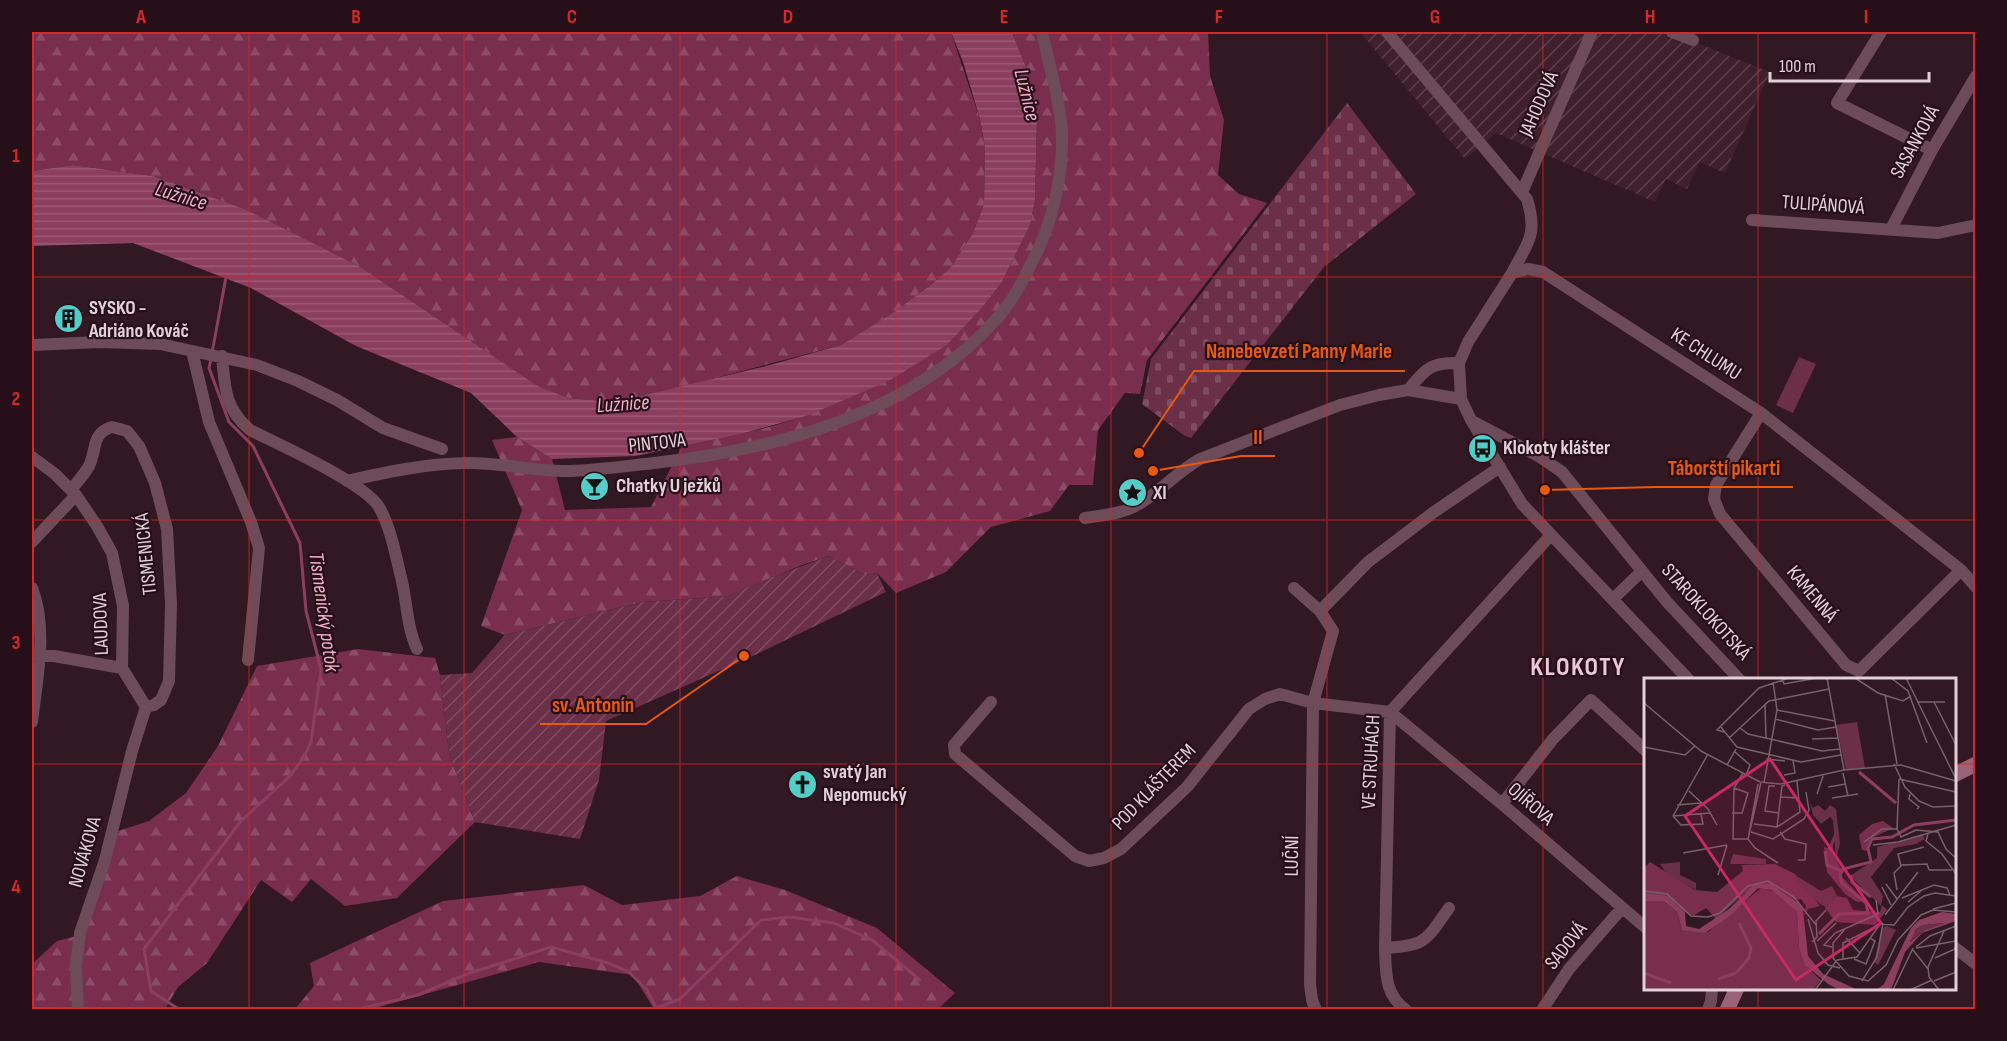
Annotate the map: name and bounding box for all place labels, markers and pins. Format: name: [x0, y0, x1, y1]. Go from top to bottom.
place label: SYSKO - Adriáno Kováč: [88, 296, 189, 343]
building icon: SYSKO - Adriáno Kováč: [52, 303, 84, 335]
callout: Nanebevzetí Panny Marie: [1194, 332, 1405, 371]
callout: II: [1241, 417, 1275, 456]
bus stop icon: Klokoty klášter: [1466, 432, 1498, 464]
place label: Klokoty klášter: [1503, 436, 1610, 460]
callout: Táborští pikarti: [1656, 448, 1793, 487]
bar icon: Chatky U ježků: [579, 470, 611, 502]
place label: Chatky U ježků: [616, 474, 721, 498]
place icon: XI: [1116, 477, 1148, 509]
place label: XI: [1152, 481, 1167, 505]
callout: sv. Antonín: [540, 685, 646, 724]
place label: svatý Jan Nepomucký: [823, 760, 907, 807]
church icon: svatý Jan Nepomucký: [786, 768, 818, 800]

